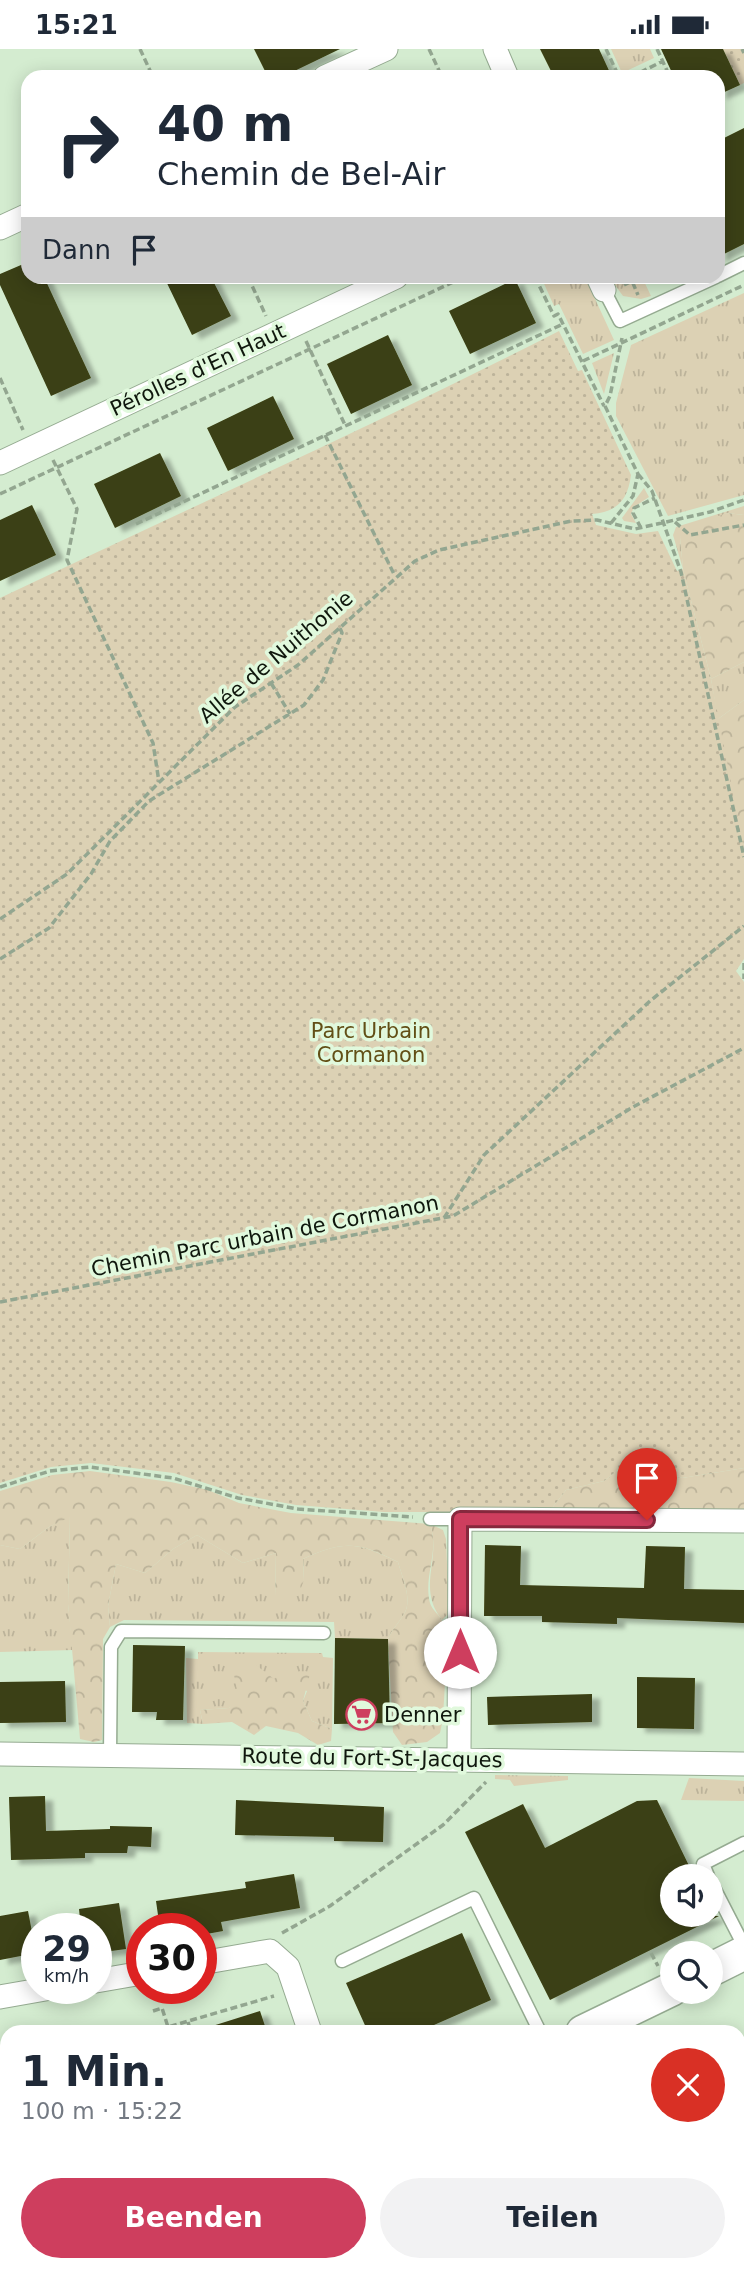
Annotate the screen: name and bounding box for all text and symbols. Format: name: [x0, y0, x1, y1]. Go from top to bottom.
text: 15:21: [35, 10, 118, 40]
text: 40 m: [157, 96, 293, 153]
icon: right: [42, 98, 133, 189]
text: Chemin de Bel-Air: [157, 155, 445, 193]
icon: arrive: [125, 231, 163, 269]
text: Dann: [42, 235, 111, 265]
street label: Pérolles d'En Haut: [107, 319, 289, 421]
street label: Allée de Nuithonie: [194, 586, 358, 728]
park label: Parc Urbain Cormanon: [311, 1019, 431, 1067]
street label: Chemin Parc urbain de Cormanon: [89, 1190, 441, 1282]
pin: [617, 1448, 677, 1520]
icon: arrive: [628, 1459, 666, 1497]
position arrow: [423, 1615, 497, 1689]
supermarket icon: Denner: [344, 1698, 378, 1732]
place label: Denner: [384, 1703, 462, 1727]
street label: Route du Fort-St-Jacques: [241, 1744, 503, 1772]
map controls: [660, 1864, 723, 2004]
button: sound: [660, 1864, 723, 1927]
speed limit sign: 30: [126, 1913, 217, 2004]
text: 29: [42, 1929, 91, 1969]
button: search: [660, 1941, 723, 2004]
text: km/h: [44, 1965, 89, 1986]
text: 1 Min.: [21, 2047, 167, 2096]
button: close: [651, 2048, 725, 2122]
text: 100 m · 15:22: [21, 2098, 183, 2124]
button: Beenden: [21, 2178, 366, 2258]
button: Teilen: [380, 2178, 725, 2258]

